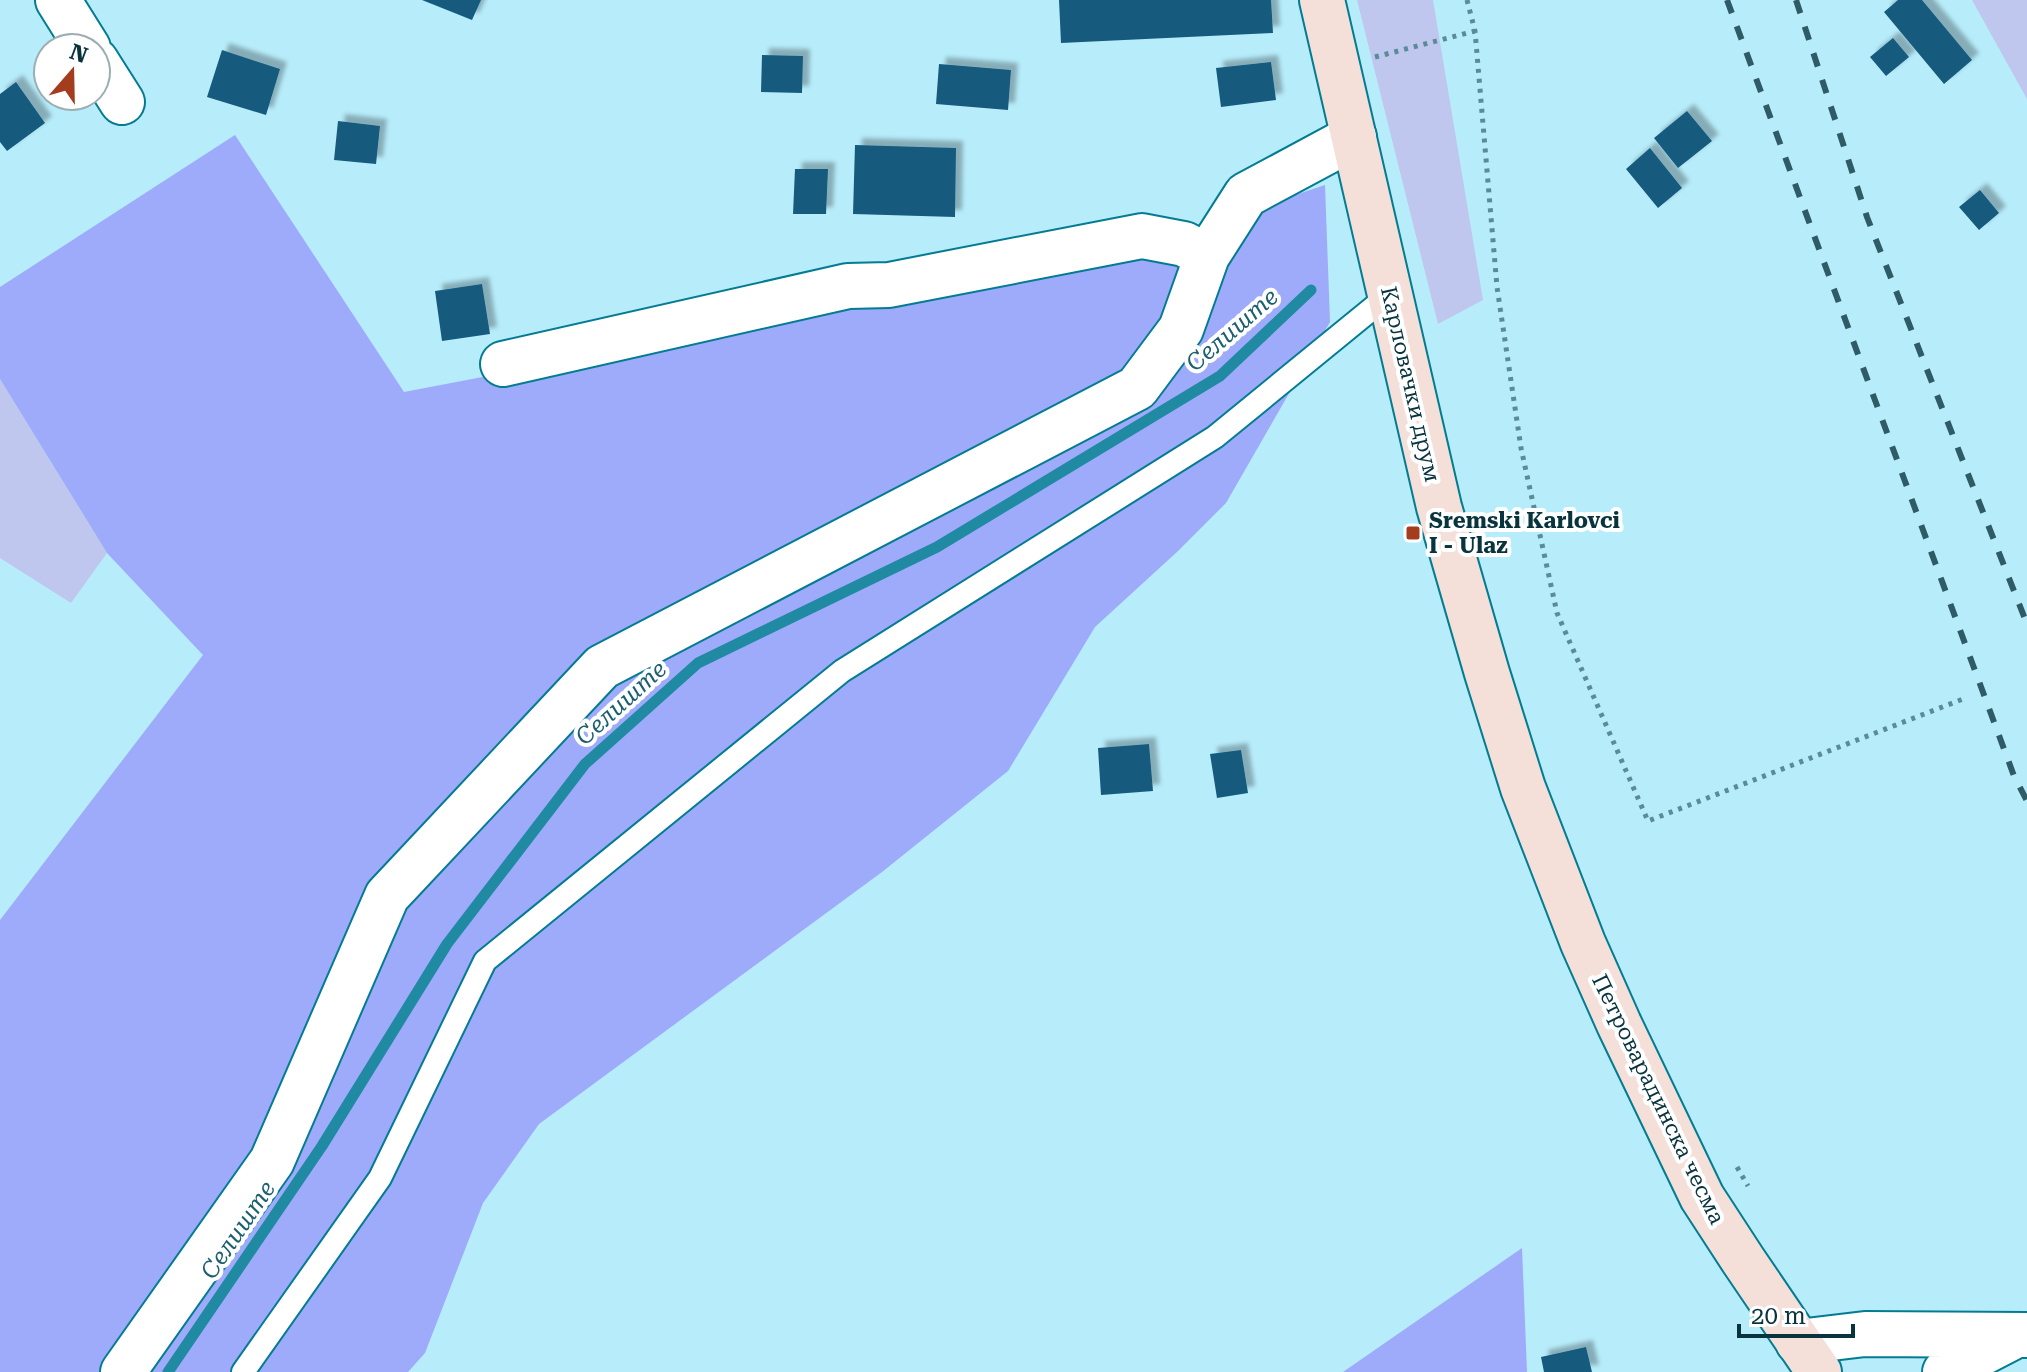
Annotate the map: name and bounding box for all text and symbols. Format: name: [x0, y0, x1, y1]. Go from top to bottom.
north arrow: [32, 32, 112, 112]
text: N: [66, 39, 91, 68]
water label: Селиште: [1180, 283, 1284, 377]
street label: Карловачки друм: [1376, 284, 1445, 484]
place label: Sremski Karlovci I - Ulaz: [1429, 508, 1620, 558]
marker: Sremski Karlovci I - Ulaz: [1404, 524, 1422, 542]
water label: Селиште: [570, 655, 672, 751]
street label: Петроварадинска чесма: [1587, 970, 1730, 1228]
water label: Селиште: [195, 1176, 281, 1284]
scale bar: [1739, 1288, 1853, 1338]
text: 20 m: [1751, 1302, 1806, 1330]

